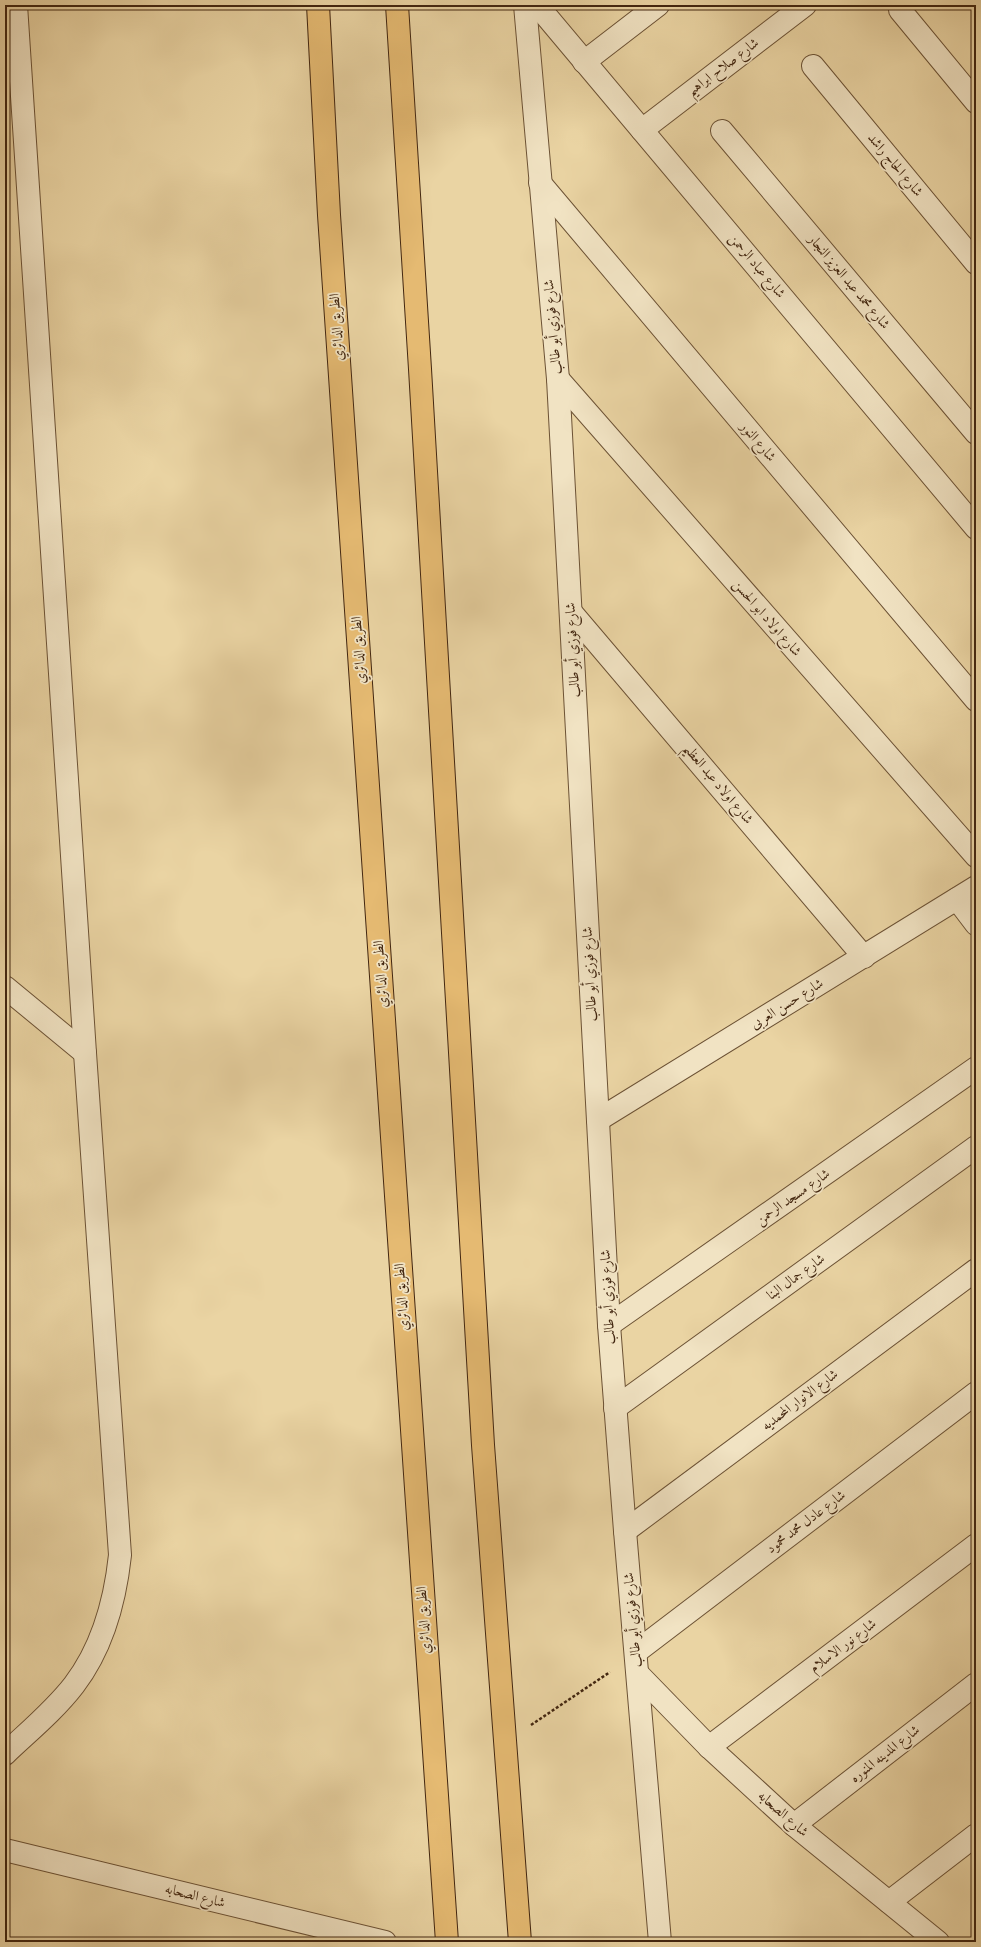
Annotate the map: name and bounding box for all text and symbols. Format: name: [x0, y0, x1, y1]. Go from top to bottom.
street label: شارع صلاح ابراهيم: [683, 34, 765, 103]
street label: شارع الحاج راشد: [861, 129, 927, 203]
street label: شارع محمد عبد العزيز النجار: [801, 229, 894, 334]
street label: شارع عباد الرحمن: [723, 230, 789, 303]
street label: شارع فوزي أبو طالب: [538, 279, 568, 375]
street label: الطريق الدائري: [326, 292, 350, 361]
street label: شارع النور: [733, 417, 780, 467]
street label: شارع اولاد ابو الحسن: [727, 576, 805, 662]
street label: شارع فوزي أبو طالب: [560, 602, 586, 698]
street label: الطريق الدائري: [348, 615, 372, 684]
street label: شارع اولاد عبد العظيم: [676, 740, 757, 831]
street label: شارع فوزي أبو طالب: [577, 926, 603, 1022]
street label: الطريق الدائري: [370, 939, 394, 1008]
street label: شارع حسن العربى: [747, 974, 828, 1035]
street label: شارع مسجد الرحمن: [752, 1165, 835, 1231]
street label: شارع فوزي أبو طالب: [595, 1249, 621, 1345]
street label: شارع جمال البنا: [763, 1250, 830, 1306]
street label: الطريق الدائري: [391, 1262, 415, 1331]
street label: شارع الانوار المحمديه: [758, 1365, 843, 1436]
street label: شارع عادل محمد محمود: [763, 1486, 851, 1559]
street label: شارع فوزي أبو طالب: [618, 1572, 648, 1668]
street label: الطريق الدائري: [413, 1585, 437, 1654]
street label: شارع نور الاسلام: [806, 1615, 882, 1679]
street label: شارع المدينه المنوره: [846, 1721, 925, 1788]
street label: شارع الصحابه: [753, 1787, 812, 1843]
street label: شارع الصحابه: [162, 1880, 227, 1914]

